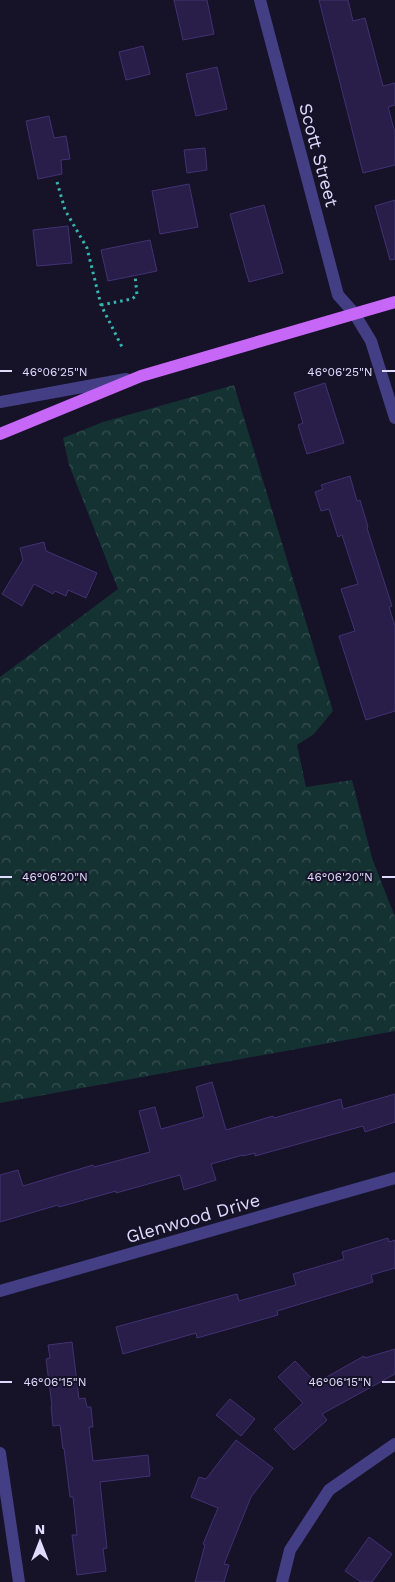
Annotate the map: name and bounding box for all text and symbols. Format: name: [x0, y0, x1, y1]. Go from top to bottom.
street label: Scott Street: [295, 101, 343, 210]
text: 46°06'25"N: [22, 365, 88, 379]
text: 46°06'25"N: [307, 365, 373, 379]
text: 46°06'20"N: [22, 870, 88, 884]
text: 46°06'20"N: [307, 870, 373, 884]
street label: Glenwood Drive: [124, 1189, 262, 1247]
text: 46°06'15"N: [23, 1375, 87, 1389]
text: 46°06'15"N: [308, 1375, 372, 1389]
north arrow: [15, 1517, 65, 1567]
text: N: [35, 1521, 45, 1537]

